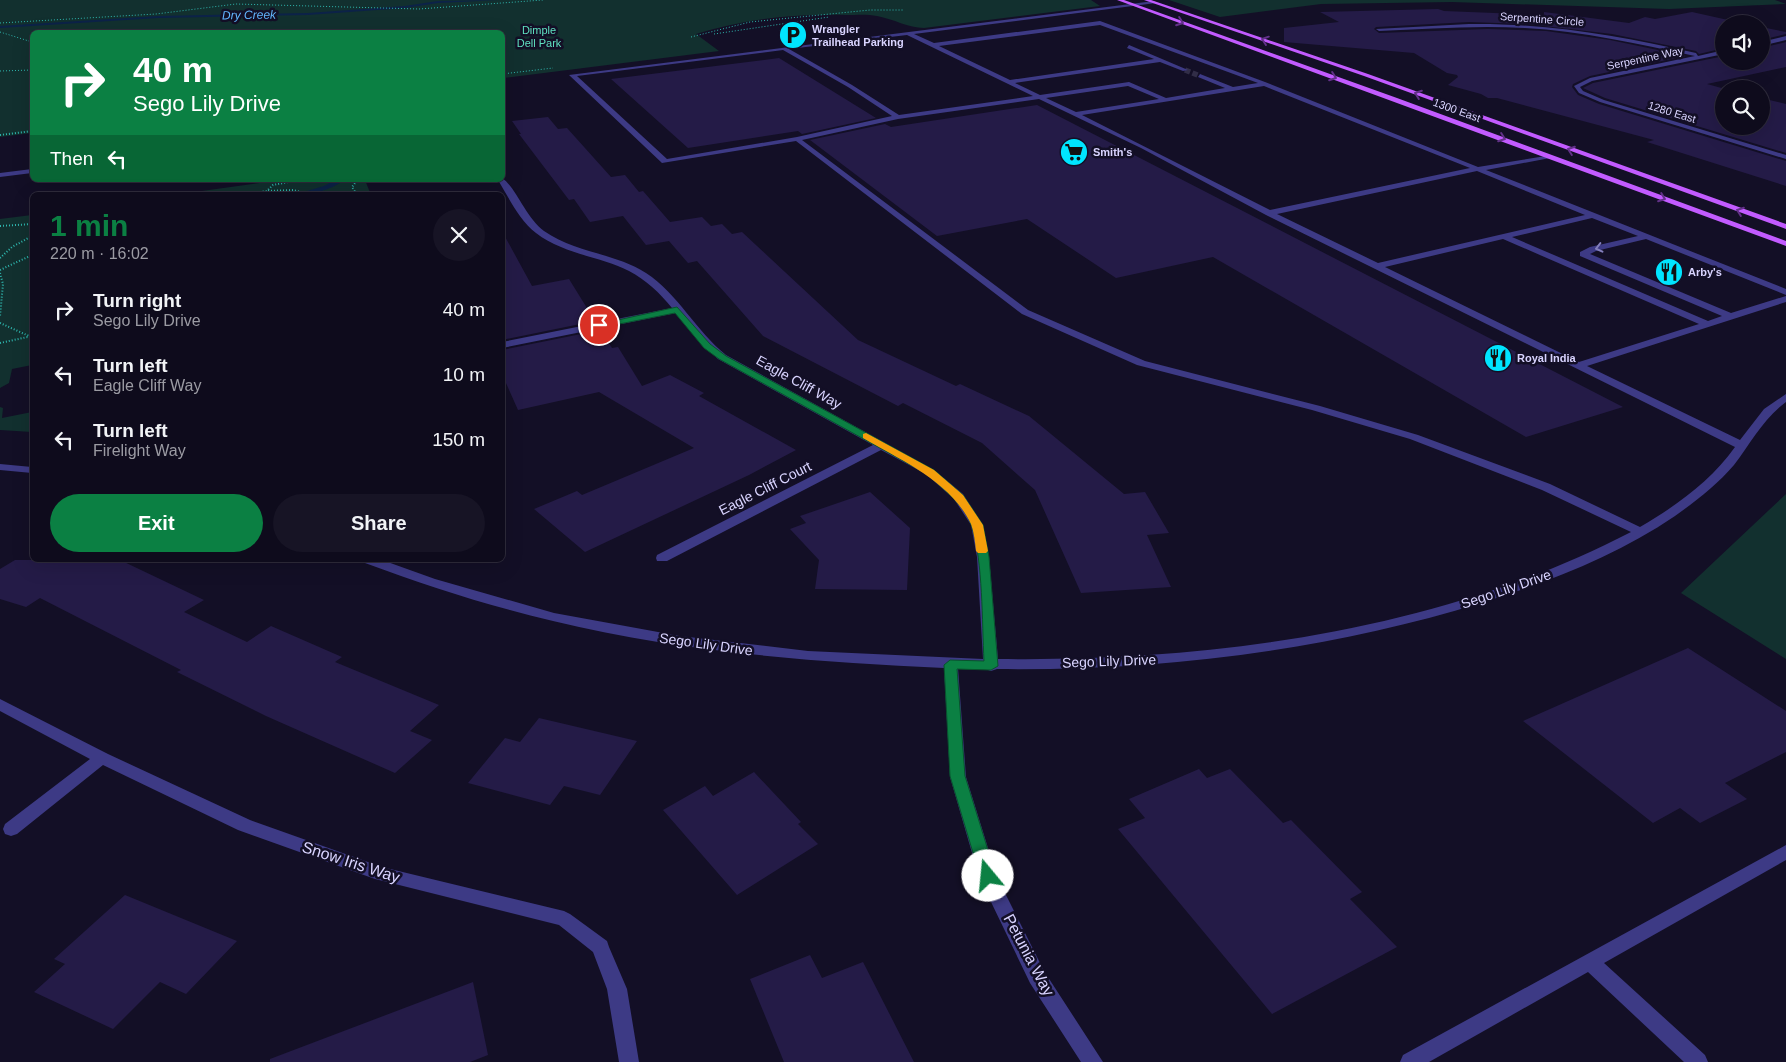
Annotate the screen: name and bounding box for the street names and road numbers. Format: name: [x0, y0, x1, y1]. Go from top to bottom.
street label: Serpentine Circle: [1499, 10, 1585, 28]
street label: Serpentine Way: [1606, 44, 1685, 72]
street label: 1300 East: [1432, 96, 1482, 124]
street label: 1280 East: [1647, 99, 1697, 125]
street label: Eagle Cliff Way: [754, 352, 844, 412]
street label: Eagle Cliff Court: [716, 458, 814, 518]
street label: Sego Lily Drive: [1459, 566, 1553, 612]
street label: Sego Lily Drive: [658, 630, 754, 659]
street label: Sego Lily Drive: [1062, 651, 1157, 671]
street label: Snow Iris Way: [300, 838, 402, 886]
street label: Petunia Way: [1000, 911, 1058, 999]

